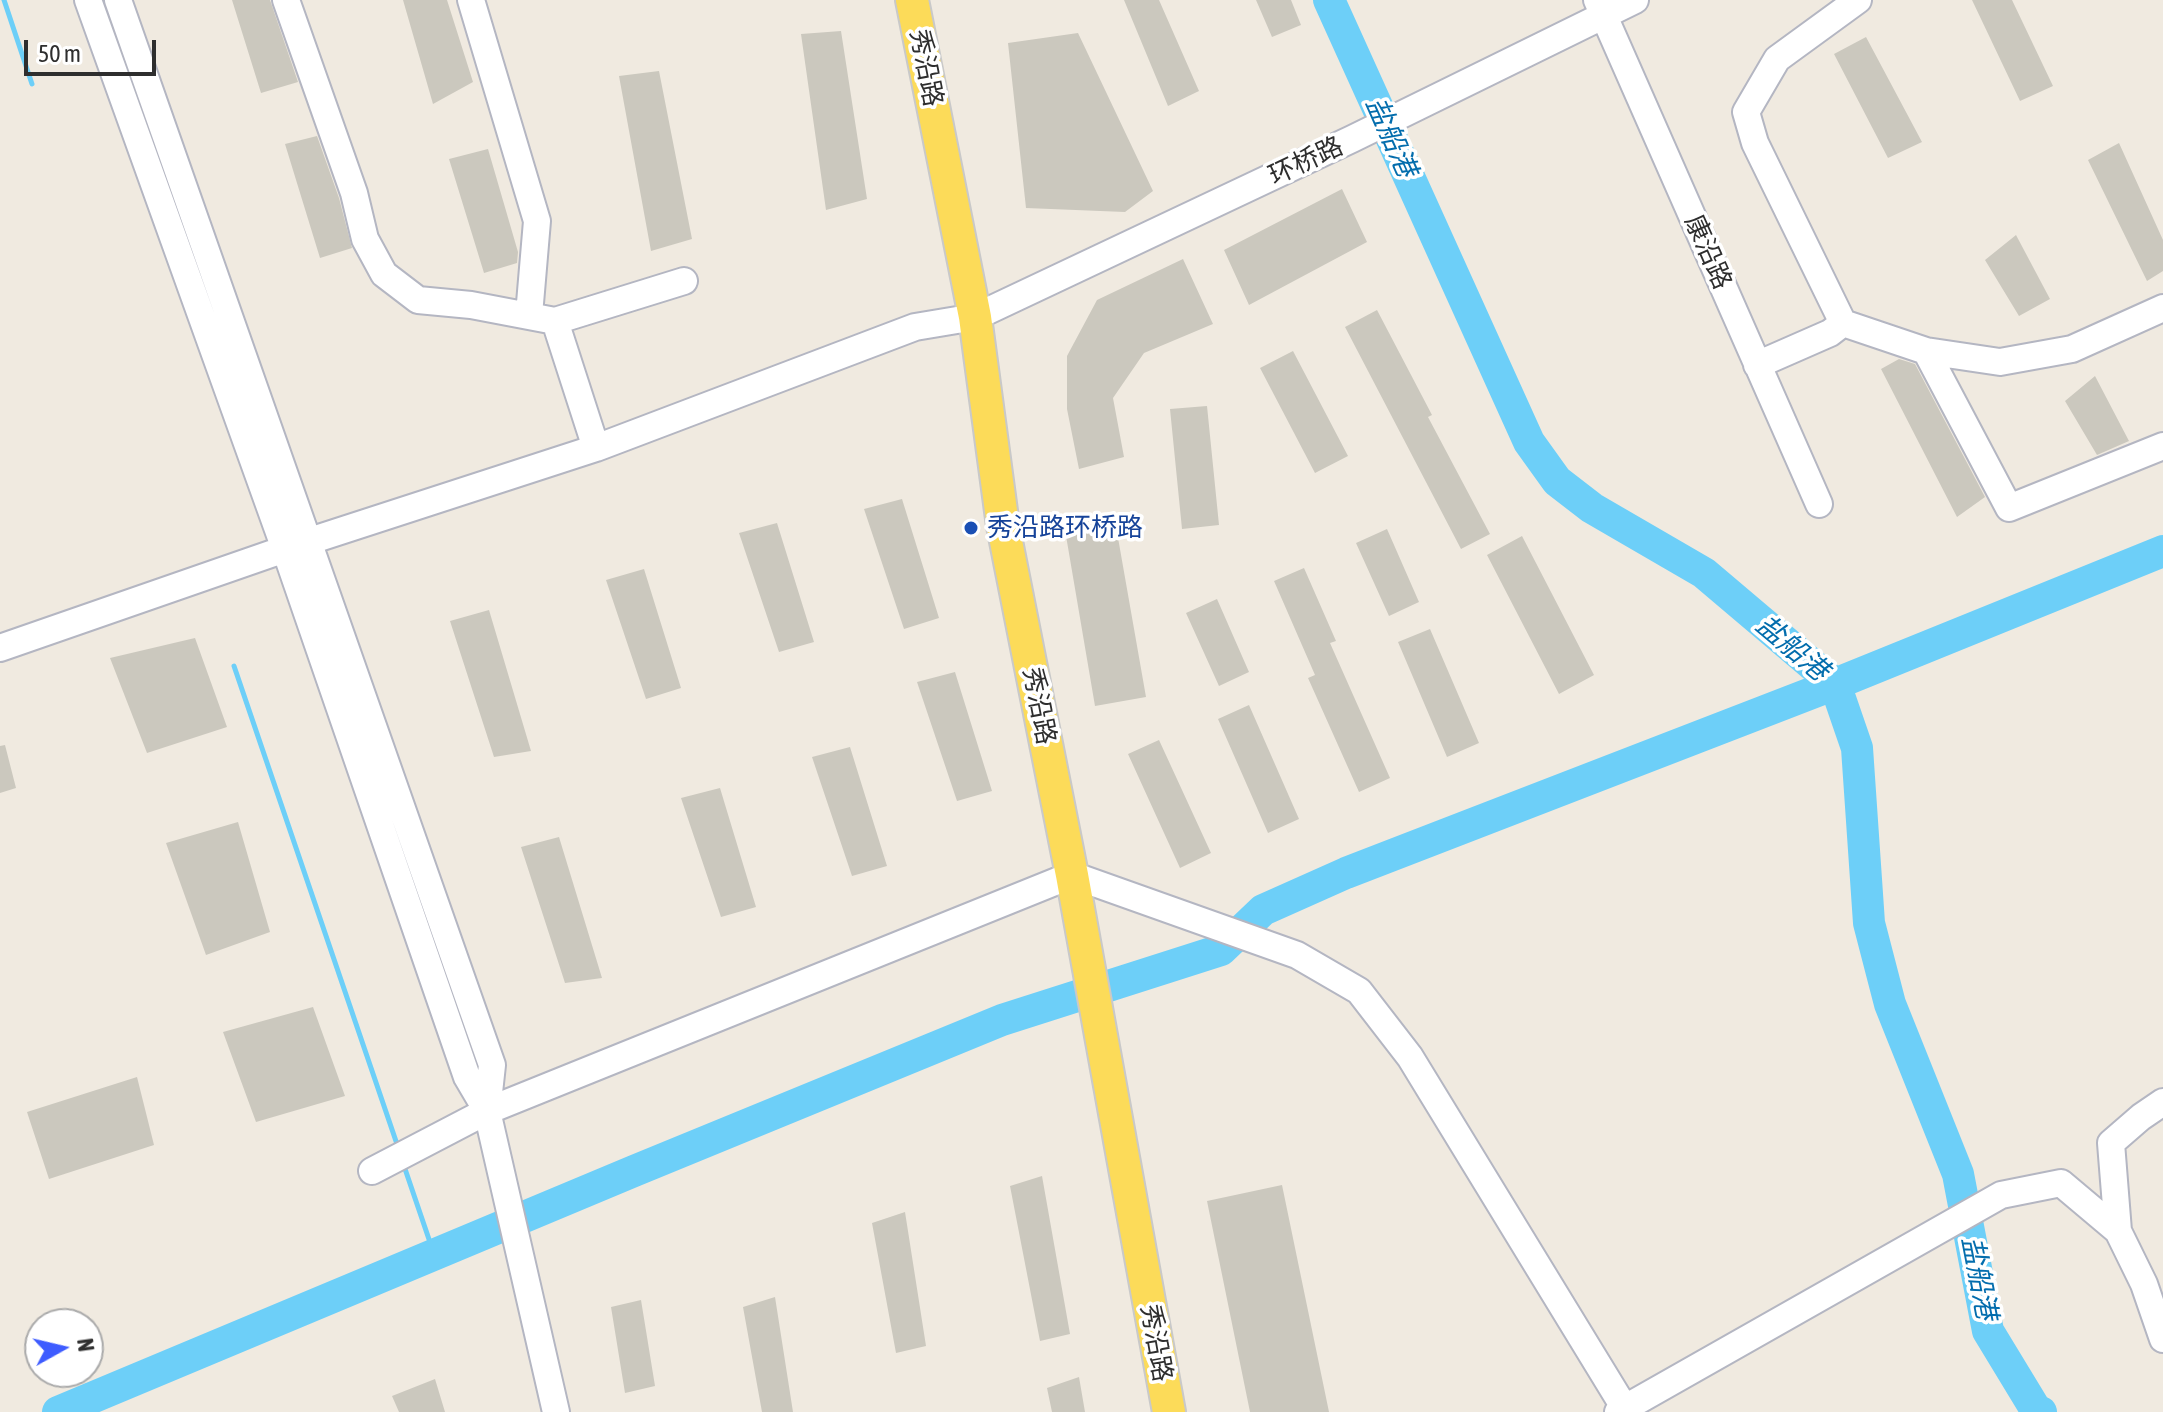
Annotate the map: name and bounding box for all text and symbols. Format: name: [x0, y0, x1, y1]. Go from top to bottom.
scale bar: [28, 24, 160, 74]
street label: 秀沿路: [903, 27, 949, 109]
text: 50 m: [38, 40, 81, 67]
water label: 盐船港: [1359, 92, 1423, 182]
street label: 环桥路: [1264, 130, 1348, 192]
street label: 康沿路: [1678, 210, 1738, 294]
place label: 秀沿路环桥路: [987, 512, 1143, 544]
marker: 秀沿路环桥路: [962, 519, 980, 537]
water label: 盐船港: [1749, 608, 1835, 688]
street label: 秀沿路: [1016, 665, 1062, 747]
water label: 盐船港: [1954, 1234, 2004, 1322]
street label: 秀沿路: [1134, 1302, 1178, 1384]
north arrow: [24, 1308, 104, 1388]
text: N: [72, 1337, 100, 1353]

